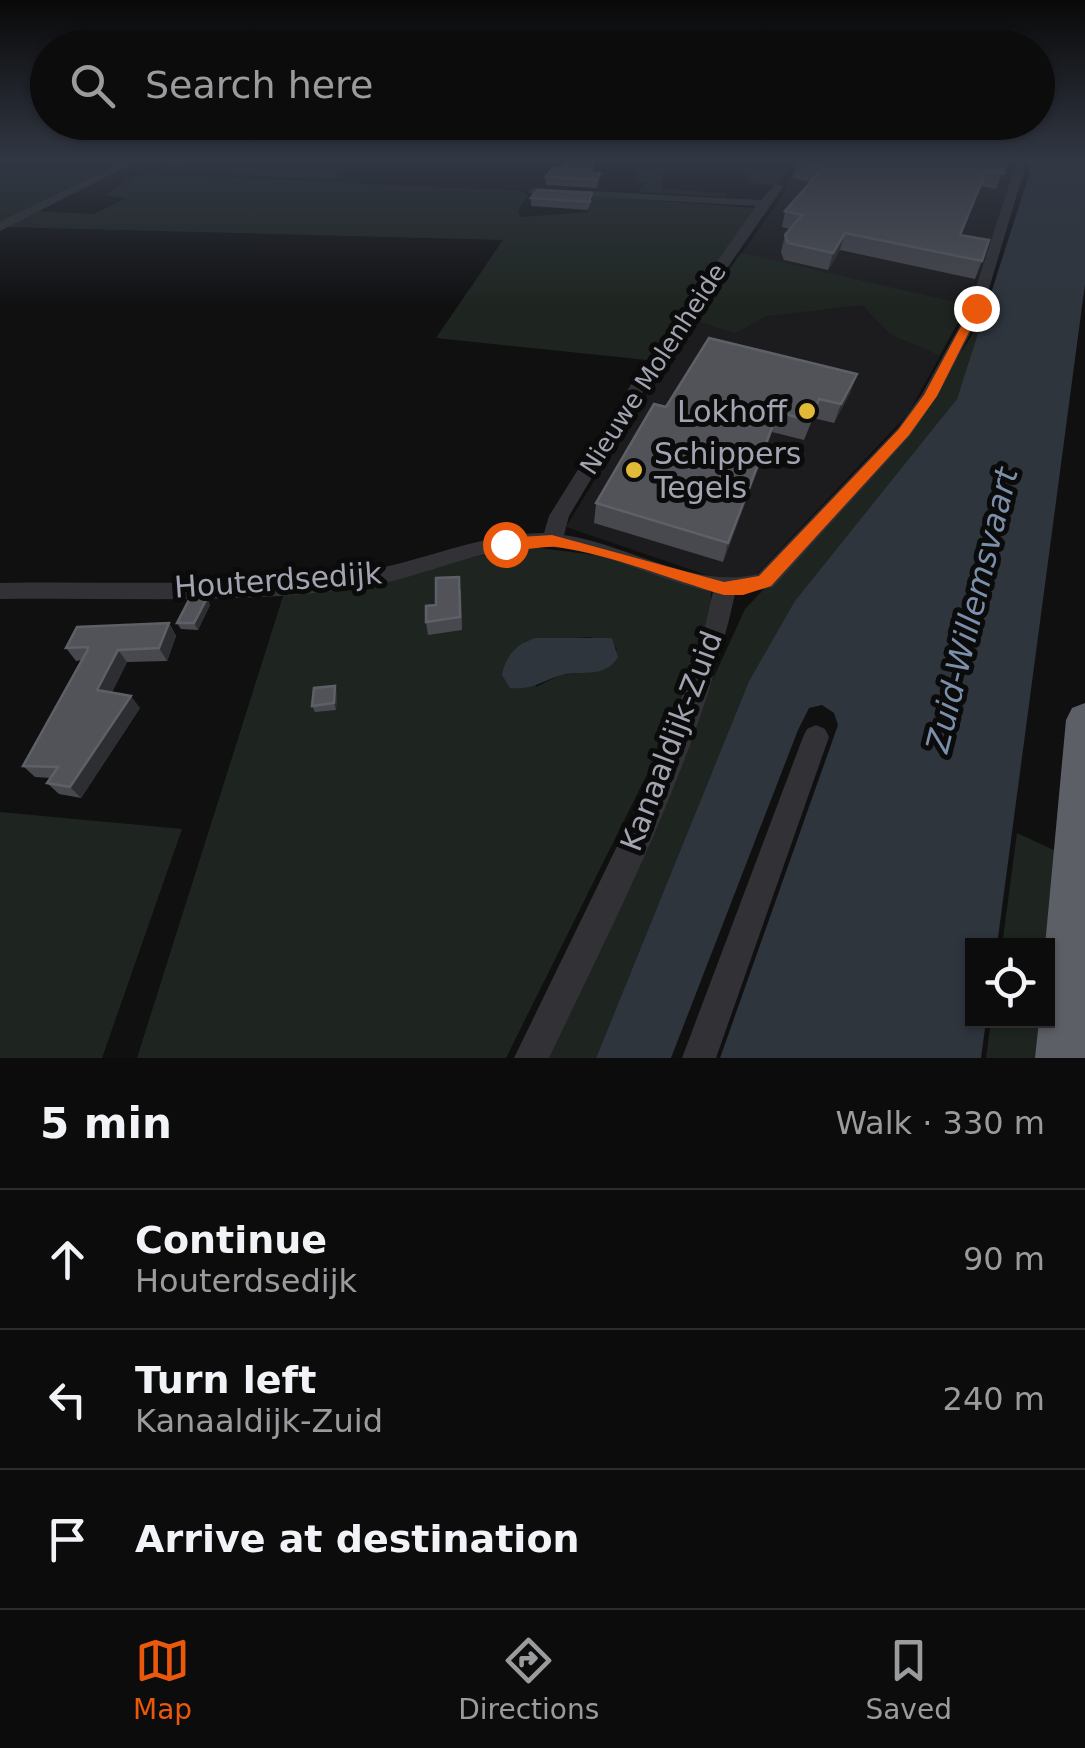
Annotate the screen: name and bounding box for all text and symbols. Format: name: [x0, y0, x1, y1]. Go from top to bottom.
search box: [30, 30, 1055, 140]
icon: search: [65, 58, 120, 113]
text: Search here: [145, 63, 373, 107]
street label: Nieuwe Molenheide: [574, 258, 732, 480]
route end: [954, 286, 1000, 332]
place label: Lokhoff: [677, 394, 788, 429]
marker: Lokhoff: [796, 400, 818, 422]
place label: Schippers Tegels: [653, 436, 801, 505]
marker: Schippers Tegels: [623, 459, 645, 481]
water label: Zuid-Willemsvaart: [918, 462, 1026, 757]
route start: [483, 522, 529, 568]
street label: Houterdsedijk: [173, 555, 384, 605]
street label: Kanaaldijk-Zuid: [613, 626, 729, 856]
map controls: [965, 938, 1055, 1028]
button: locate: [965, 938, 1055, 1028]
text: 5 min: [40, 1099, 172, 1148]
text: Walk · 330 m: [835, 1104, 1045, 1142]
text: Continue: [135, 1218, 327, 1262]
icon: ahead: [40, 1232, 95, 1287]
text: 90 m: [963, 1240, 1045, 1278]
text: Houterdsedijk: [135, 1262, 357, 1300]
text: Turn left: [135, 1358, 316, 1402]
icon: left: [40, 1372, 95, 1427]
text: 240 m: [943, 1380, 1045, 1418]
text: Kanaaldijk-Zuid: [135, 1402, 383, 1440]
icon: arrive: [40, 1512, 95, 1567]
text: Arrive at destination: [135, 1517, 580, 1561]
tab: Map: [133, 1633, 192, 1726]
tab: Directions: [458, 1633, 599, 1726]
tab: Saved: [865, 1633, 952, 1726]

